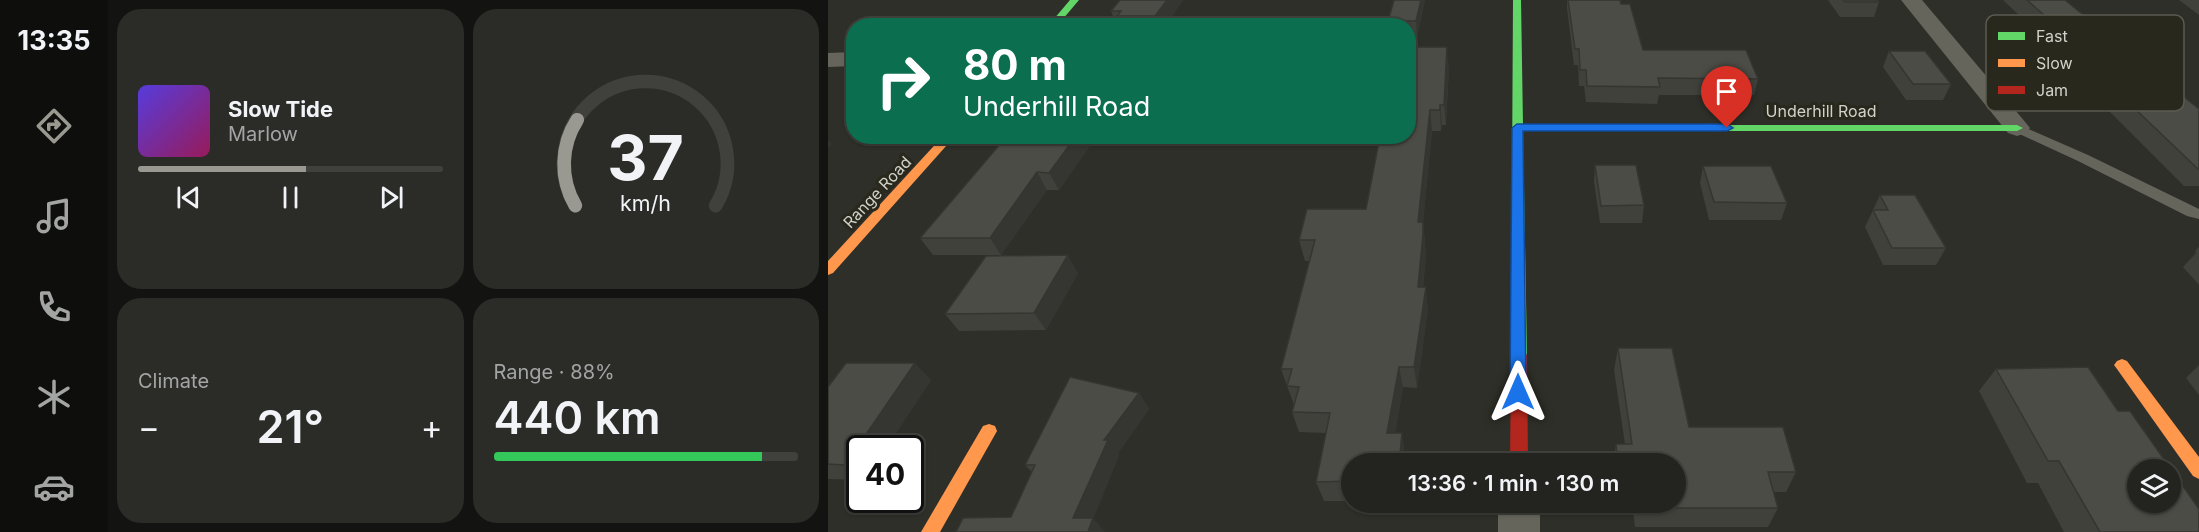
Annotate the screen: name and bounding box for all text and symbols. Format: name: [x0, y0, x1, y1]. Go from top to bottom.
legend: [1986, 15, 2184, 111]
text: 13:35: [18, 24, 90, 57]
text: Fast: [2036, 26, 2068, 46]
text: 80 m: [963, 39, 1067, 90]
icon: right: [864, 42, 942, 120]
text: Slow: [2036, 53, 2073, 73]
pin: [1701, 66, 1752, 128]
icon: arrive: [1710, 75, 1743, 108]
text: Jam: [2036, 80, 2068, 100]
text: Underhill Road: [963, 90, 1150, 123]
text: Slow Tide: [228, 96, 333, 122]
street label: Underhill Road: [1766, 101, 1876, 121]
icon: directions: [33, 105, 75, 147]
text: 37: [607, 120, 684, 195]
text: Marlow: [228, 122, 298, 146]
street label: Range Road: [839, 152, 915, 232]
icon: previous: [172, 181, 205, 214]
icon: pause: [274, 181, 307, 214]
icon: next: [375, 181, 408, 214]
text: km/h: [620, 191, 671, 217]
icon: music: [33, 195, 75, 237]
icon: phone: [33, 286, 75, 328]
text: Range · 88%: [494, 360, 615, 384]
position arrow: [1486, 360, 1550, 424]
text: Climate: [138, 369, 209, 393]
icon: climate: [33, 376, 75, 418]
text: 440 km: [494, 390, 661, 445]
text: 21°: [256, 399, 324, 454]
text: −: [138, 407, 160, 447]
text: +: [421, 407, 443, 447]
speed limit sign: 40: [846, 435, 924, 513]
map controls: [2127, 459, 2181, 513]
button: layers: [2127, 459, 2181, 513]
icon: car: [33, 466, 75, 508]
text: 13:36 · 1 min · 130 m: [1408, 470, 1619, 496]

